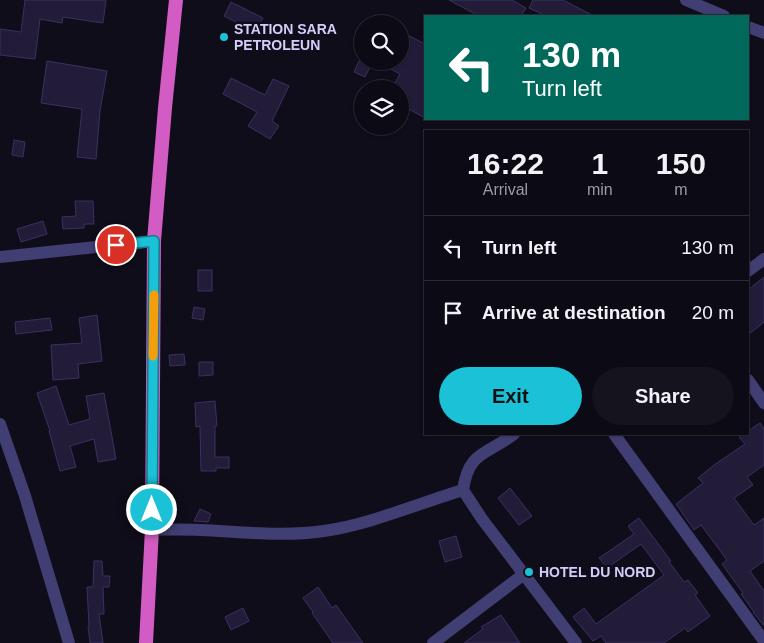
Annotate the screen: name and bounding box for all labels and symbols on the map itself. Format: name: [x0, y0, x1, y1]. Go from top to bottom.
place label: STATION SARA PETROLEUN: [234, 21, 337, 53]
marker: STATION SARA PETROLEUN: [218, 31, 230, 43]
pin: [95, 224, 137, 266]
position arrow: [125, 483, 177, 535]
place label: HOTEL DU NORD: [539, 564, 655, 580]
marker: HOTEL DU NORD: [523, 566, 535, 578]

